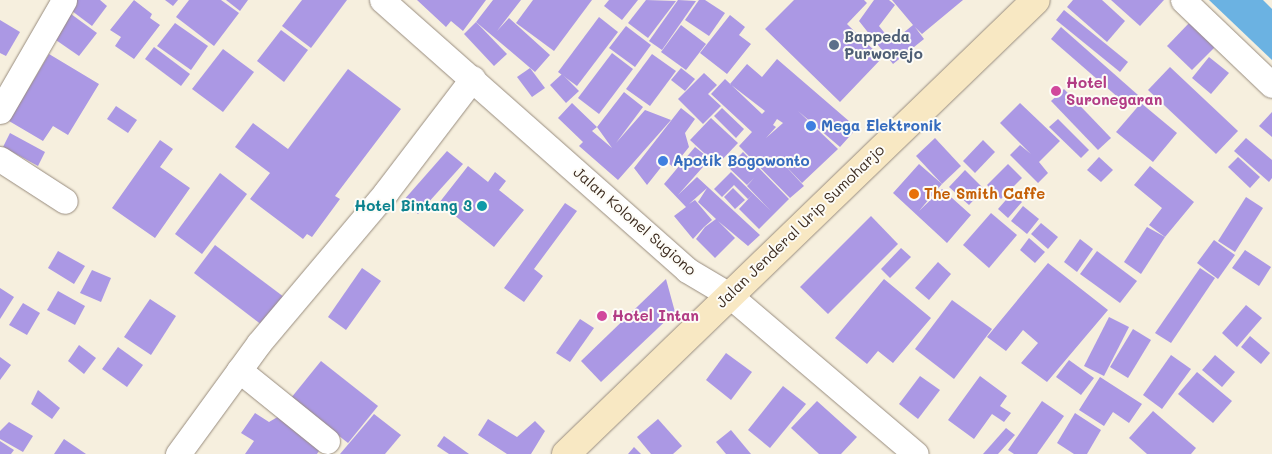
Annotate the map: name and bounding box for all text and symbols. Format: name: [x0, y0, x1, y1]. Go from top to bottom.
place label: Bappeda Purworejo: [844, 27, 923, 62]
marker: Bappeda Purworejo: [828, 39, 840, 51]
place label: Hotel Suronegaran: [1066, 73, 1162, 108]
marker: Hotel Suronegaran: [1050, 85, 1062, 97]
place label: Mega Elektronik: [821, 117, 942, 135]
marker: Mega Elektronik: [805, 120, 817, 132]
street label: Jalan Jenderal Urip Sumoharjo: [712, 141, 888, 311]
place label: Apotik Bogowonto: [673, 152, 810, 170]
marker: Apotik Bogowonto: [657, 155, 669, 167]
street label: Jalan Kolonel Sugiono: [570, 163, 700, 279]
place label: The Smith Caffe: [924, 185, 1045, 203]
marker: The Smith Caffe: [908, 188, 920, 200]
place label: Hotel Bintang 3: [354, 197, 472, 215]
marker: Hotel Bintang 3: [476, 200, 488, 212]
place label: Hotel Intan: [612, 307, 699, 325]
marker: Hotel Intan: [596, 310, 608, 322]

